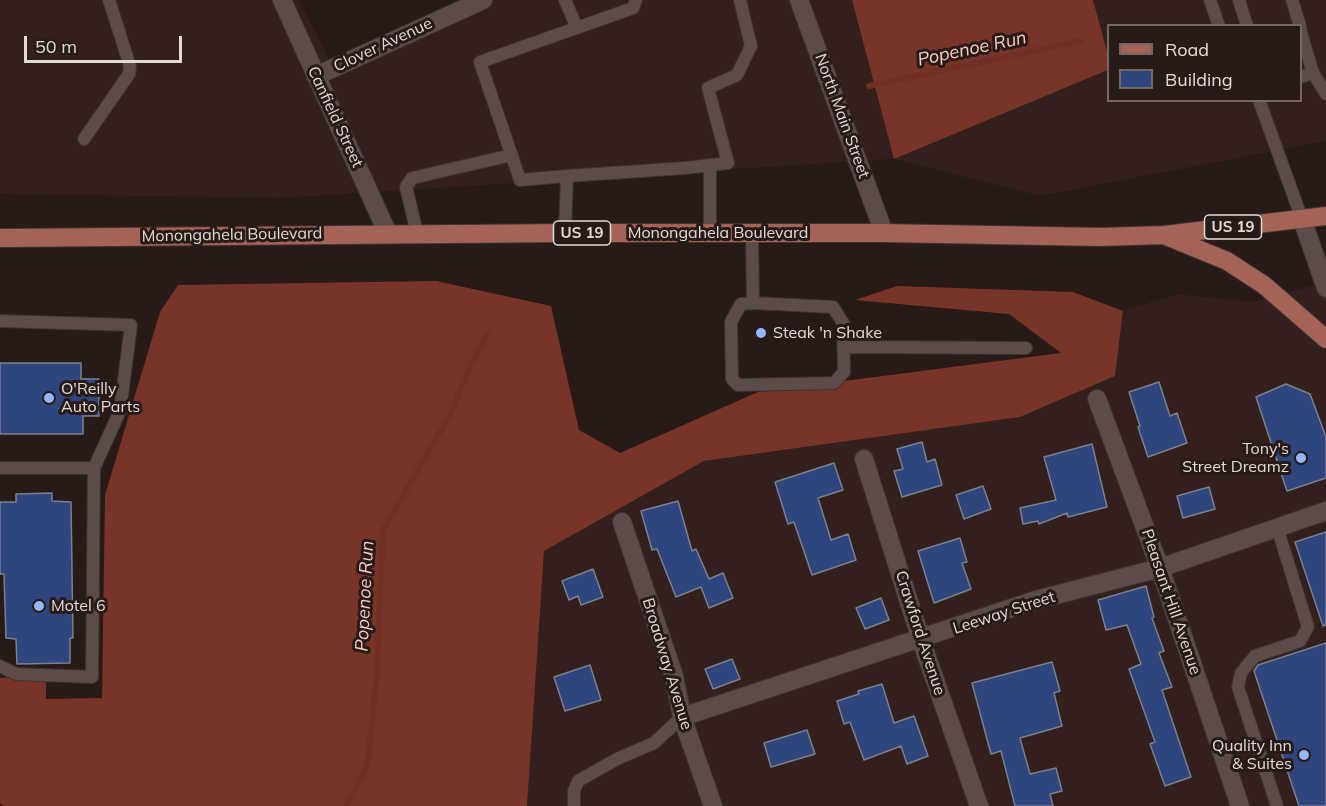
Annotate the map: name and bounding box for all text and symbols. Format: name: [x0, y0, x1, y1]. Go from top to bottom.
street label: Clover Avenue: [331, 14, 435, 76]
scale bar: [27, 24, 184, 62]
legend: [1107, 24, 1302, 102]
water label: Popenoe Run: [916, 27, 1028, 71]
text: 50 m: [35, 35, 77, 58]
text: Road: [1165, 38, 1209, 61]
street label: North Main Street: [811, 51, 873, 181]
street label: Canfield Street: [303, 63, 367, 171]
text: Building: [1165, 68, 1233, 91]
road number: US 19: [1204, 215, 1262, 239]
road number: US 19: [554, 221, 610, 245]
street label: Monongahela Boulevard: [628, 223, 808, 243]
street label: Monongahela Boulevard: [142, 224, 322, 246]
place label: Steak 'n Shake: [773, 323, 882, 343]
marker: Steak 'n Shake: [754, 326, 768, 340]
place label: O'Reilly Auto Parts: [61, 379, 140, 417]
marker: O'Reilly Auto Parts: [42, 391, 56, 405]
place label: Tony's Street Dreamz: [1182, 439, 1289, 477]
marker: Tony's Street Dreamz: [1294, 451, 1308, 465]
street label: Pleasant Hill Avenue: [1137, 527, 1205, 677]
water label: Popenoe Run: [351, 540, 379, 652]
street label: Crawford Avenue: [891, 568, 949, 698]
street label: Leeway Street: [951, 587, 1057, 639]
place label: Motel 6: [51, 596, 106, 616]
street label: Broadway Avenue: [638, 596, 696, 732]
marker: Motel 6: [32, 599, 46, 613]
place label: Quality Inn & Suites: [1212, 736, 1292, 774]
marker: Quality Inn & Suites: [1297, 748, 1311, 762]

